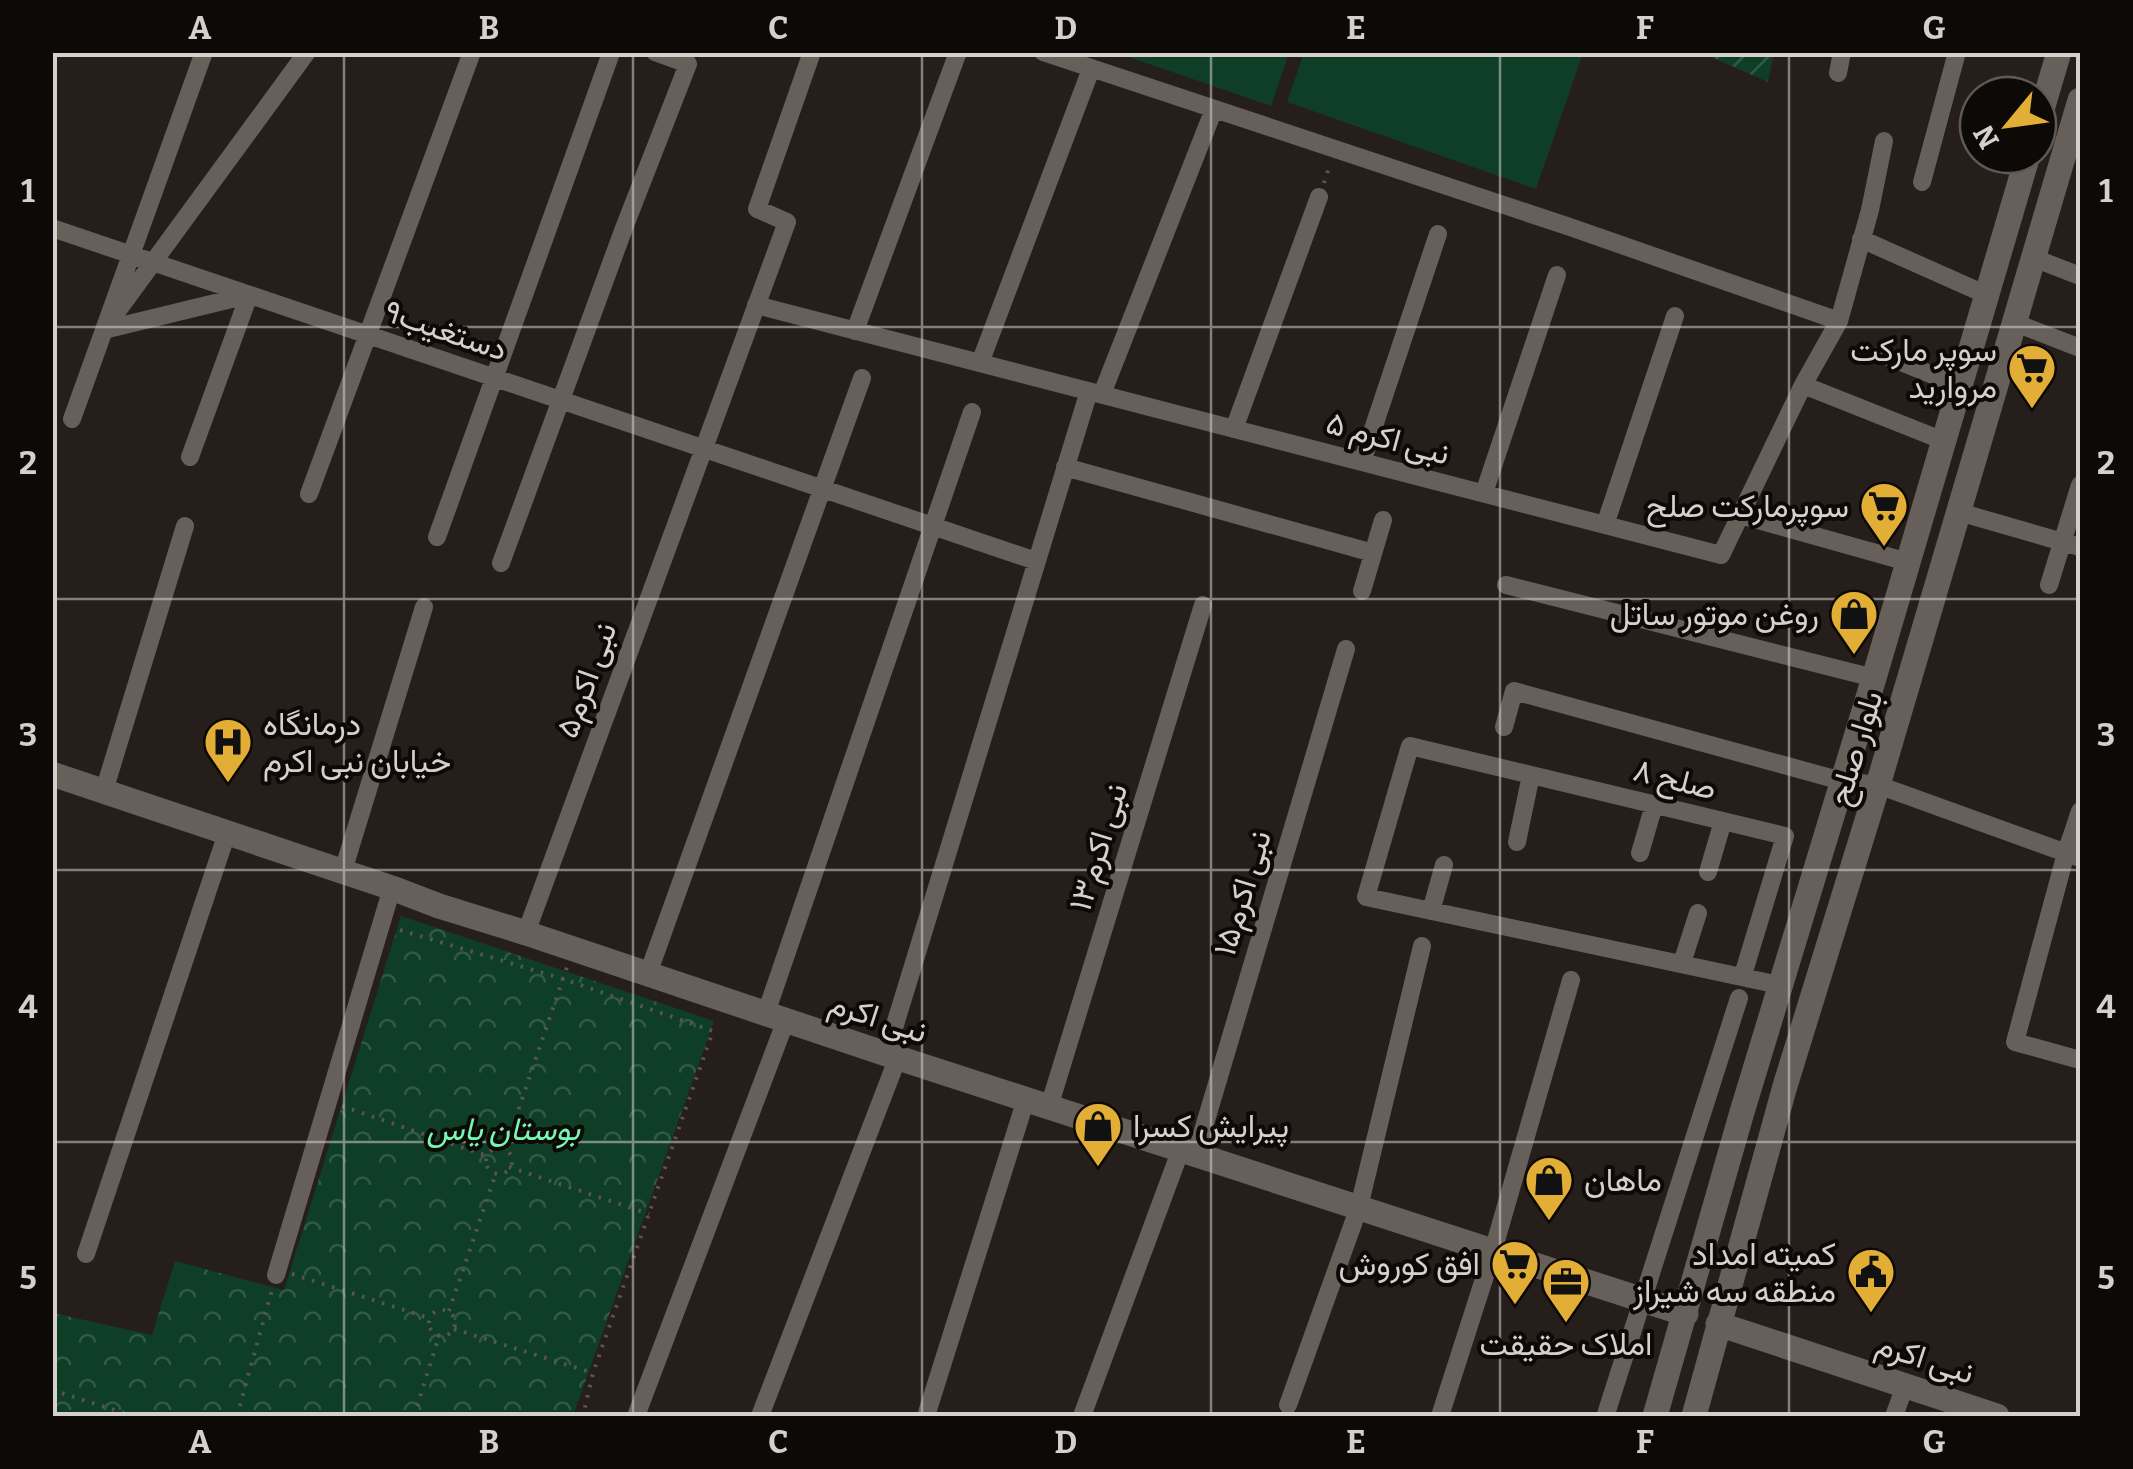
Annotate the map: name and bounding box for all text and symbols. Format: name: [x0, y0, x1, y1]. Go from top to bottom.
text: A: [189, 9, 212, 47]
text: B: [479, 9, 499, 47]
text: C: [768, 9, 788, 47]
text: D: [1055, 9, 1077, 47]
text: E: [1346, 9, 1366, 47]
text: F: [1636, 9, 1654, 47]
text: G: [1923, 9, 1946, 47]
north arrow: [1958, 75, 2058, 175]
text: N: [1967, 119, 2006, 154]
text: 1: [21, 172, 35, 210]
text: 1: [2099, 172, 2113, 210]
street label: دستغیب۹: [380, 291, 512, 369]
place label: سوپر مارکت مروارید: [1850, 331, 1997, 407]
supermarket icon: سوپر مارکت مروارید: [2006, 342, 2058, 410]
street label: نبی اکرم ۵: [1322, 403, 1454, 475]
text: 2: [19, 444, 37, 482]
text: 2: [2097, 444, 2115, 482]
supermarket icon: سوپرمارکت صلح: [1858, 480, 1910, 548]
place label: سوپرمارکت صلح: [1646, 487, 1849, 528]
shop icon: روغن موتور ساتل: [1828, 588, 1880, 656]
place label: روغن موتور ساتل: [1610, 595, 1819, 634]
street label: نبی اکرم۵: [548, 617, 626, 743]
street label: بلوار صلح: [1820, 686, 1893, 811]
place label: درمانگاه خیابان نبی اکرم: [263, 705, 451, 782]
text: 3: [19, 716, 37, 754]
hospital icon: درمانگاه خیابان نبی اکرم: [202, 716, 254, 784]
text: 3: [2097, 716, 2115, 754]
street label: ۸ صلح: [1629, 750, 1720, 811]
street label: نبی اکرم۱۳: [1061, 779, 1137, 916]
street label: نبی اکرم۱۵: [1205, 826, 1281, 961]
street label: نبی اکرم: [824, 983, 932, 1053]
text: 4: [18, 988, 38, 1026]
text: 4: [2096, 988, 2116, 1026]
shop icon: پیرایش کسرا: [1072, 1100, 1124, 1168]
place label: پیرایش کسرا: [1133, 1107, 1289, 1148]
park label: بوستان یاس: [426, 1110, 581, 1149]
shop icon: ماهان: [1523, 1154, 1575, 1222]
place label: ماهان: [1584, 1161, 1662, 1199]
place label: کمیته امداد منطقه سه شیراز: [1632, 1235, 1836, 1311]
supermarket icon: افق کوروش: [1489, 1238, 1541, 1306]
place label: افق کوروش: [1339, 1245, 1480, 1284]
public building icon: کمیته امداد منطقه سه شیراز: [1845, 1246, 1897, 1314]
office icon: املاک حقیقت: [1540, 1256, 1592, 1324]
text: 5: [19, 1259, 37, 1297]
text: 5: [2097, 1259, 2115, 1297]
street label: نبی اکرم: [1871, 1324, 1979, 1394]
place label: املاک حقیقت: [1480, 1325, 1652, 1363]
text: A: [189, 1423, 212, 1461]
text: B: [479, 1423, 499, 1461]
text: C: [768, 1423, 788, 1461]
text: D: [1055, 1423, 1077, 1461]
text: E: [1346, 1423, 1366, 1461]
text: F: [1636, 1423, 1654, 1461]
text: G: [1923, 1423, 1946, 1461]

